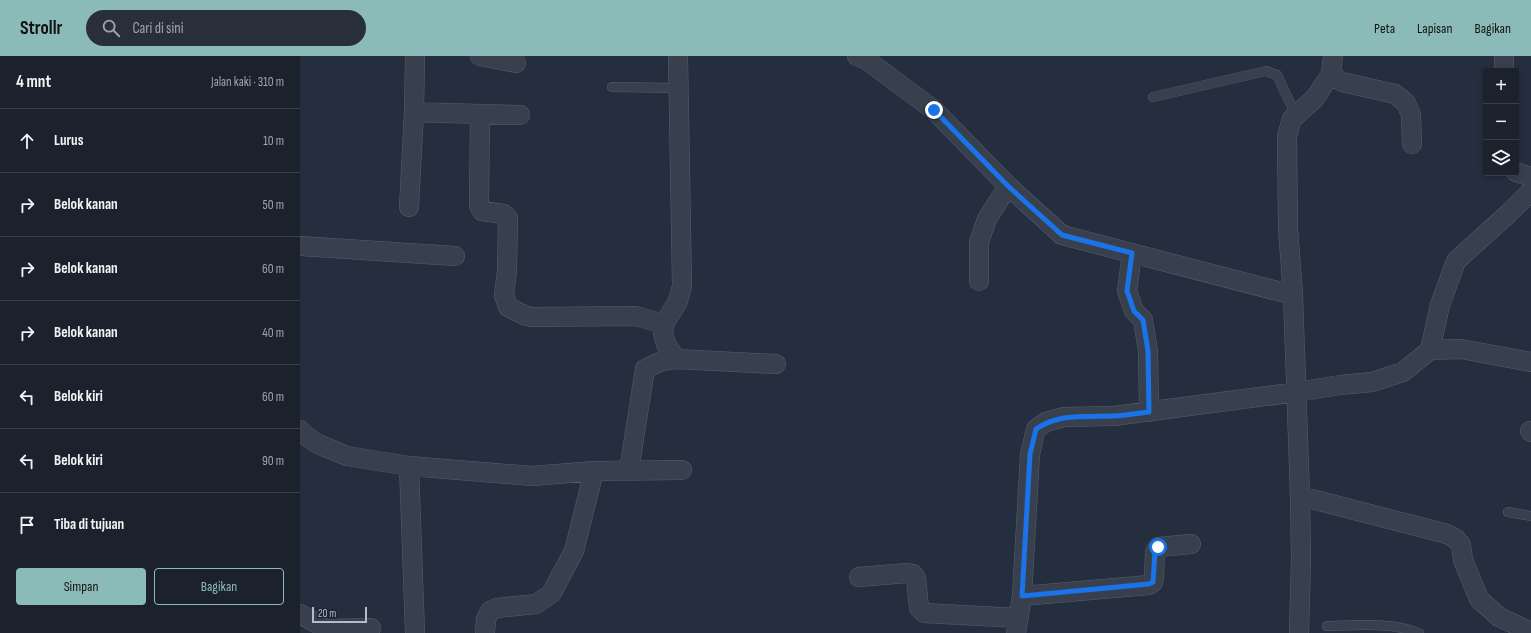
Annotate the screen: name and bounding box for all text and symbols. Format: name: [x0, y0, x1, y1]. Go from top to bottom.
search box: [86, 10, 366, 46]
text: Strollr: [20, 17, 62, 40]
icon: search: [100, 17, 122, 39]
text: Cari di sini: [132, 19, 183, 38]
text: Peta: [1374, 20, 1395, 37]
text: Lapisan: [1417, 20, 1452, 37]
text: Bagikan: [1474, 20, 1511, 37]
map controls: [1483, 68, 1519, 176]
button: +: [1483, 68, 1519, 104]
text: 4 mnt: [16, 72, 51, 92]
text: Jalan kaki · 310 m: [211, 74, 284, 90]
route end: [925, 101, 943, 119]
button: −: [1483, 104, 1519, 140]
icon: ahead: [16, 130, 38, 152]
text: Lurus: [54, 131, 83, 150]
text: 10 m: [263, 133, 284, 149]
button: layers: [1483, 140, 1519, 176]
icon: right: [16, 194, 38, 216]
text: Belok kanan: [54, 195, 118, 214]
text: 50 m: [263, 197, 284, 213]
icon: right: [16, 258, 38, 280]
text: Belok kanan: [54, 259, 118, 278]
text: 60 m: [262, 261, 284, 277]
icon: right: [16, 322, 38, 344]
text: Belok kanan: [54, 323, 118, 342]
text: 40 m: [262, 325, 284, 341]
icon: left: [16, 386, 38, 408]
text: Belok kiri: [54, 387, 103, 406]
text: 60 m: [262, 389, 284, 405]
icon: left: [16, 450, 38, 472]
text: Belok kiri: [54, 451, 103, 470]
text: 90 m: [262, 453, 284, 469]
icon: arrive: [16, 514, 38, 536]
text: Tiba di tujuan: [54, 515, 124, 534]
route start: [1149, 538, 1167, 556]
button: Simpan: [16, 568, 146, 605]
button: Bagikan: [154, 568, 284, 605]
scale bar: [312, 605, 367, 624]
text: 20 m: [318, 607, 336, 620]

